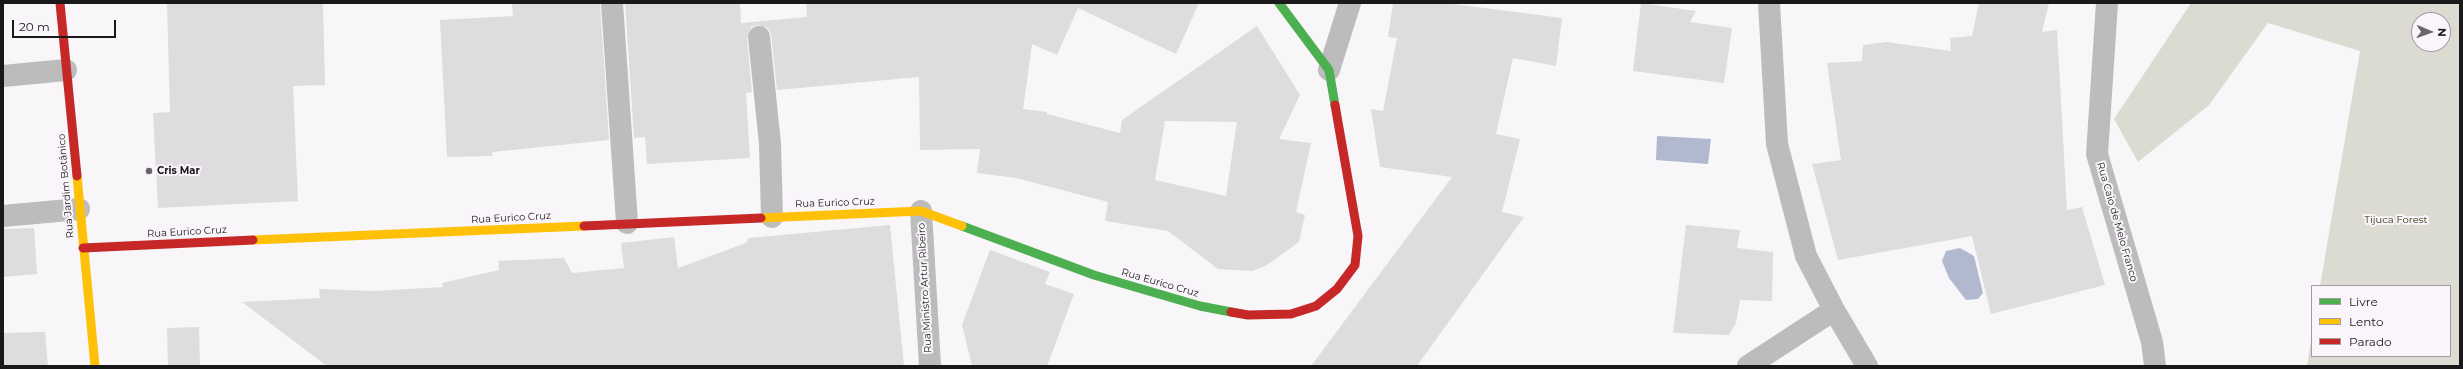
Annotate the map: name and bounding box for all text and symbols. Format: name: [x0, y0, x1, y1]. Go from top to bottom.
scale bar: [14, 12, 118, 38]
north arrow: [2411, 12, 2451, 52]
text: 20 m: [19, 19, 50, 34]
text: N: [2435, 28, 2449, 37]
street label: Rua Jardim Botânico: [55, 133, 77, 239]
street label: Rua Caio de Melo Franco: [2094, 161, 2140, 283]
place label: Cris Mar: [157, 165, 200, 177]
marker: Cris Mar: [144, 166, 154, 176]
street label: Rua Eurico Cruz: [795, 196, 875, 210]
street label: Rua Eurico Cruz: [471, 210, 551, 226]
park label: Tijuca Forest: [2364, 214, 2428, 226]
street label: Rua Ministro Artur Ribeiro: [916, 223, 934, 353]
street label: Rua Eurico Cruz: [147, 224, 227, 240]
street label: Rua Eurico Cruz: [1120, 266, 1200, 300]
legend: [2311, 285, 2451, 357]
text: Livre: [2349, 294, 2378, 309]
text: Lento: [2349, 314, 2384, 329]
text: Parado: [2349, 334, 2392, 349]

